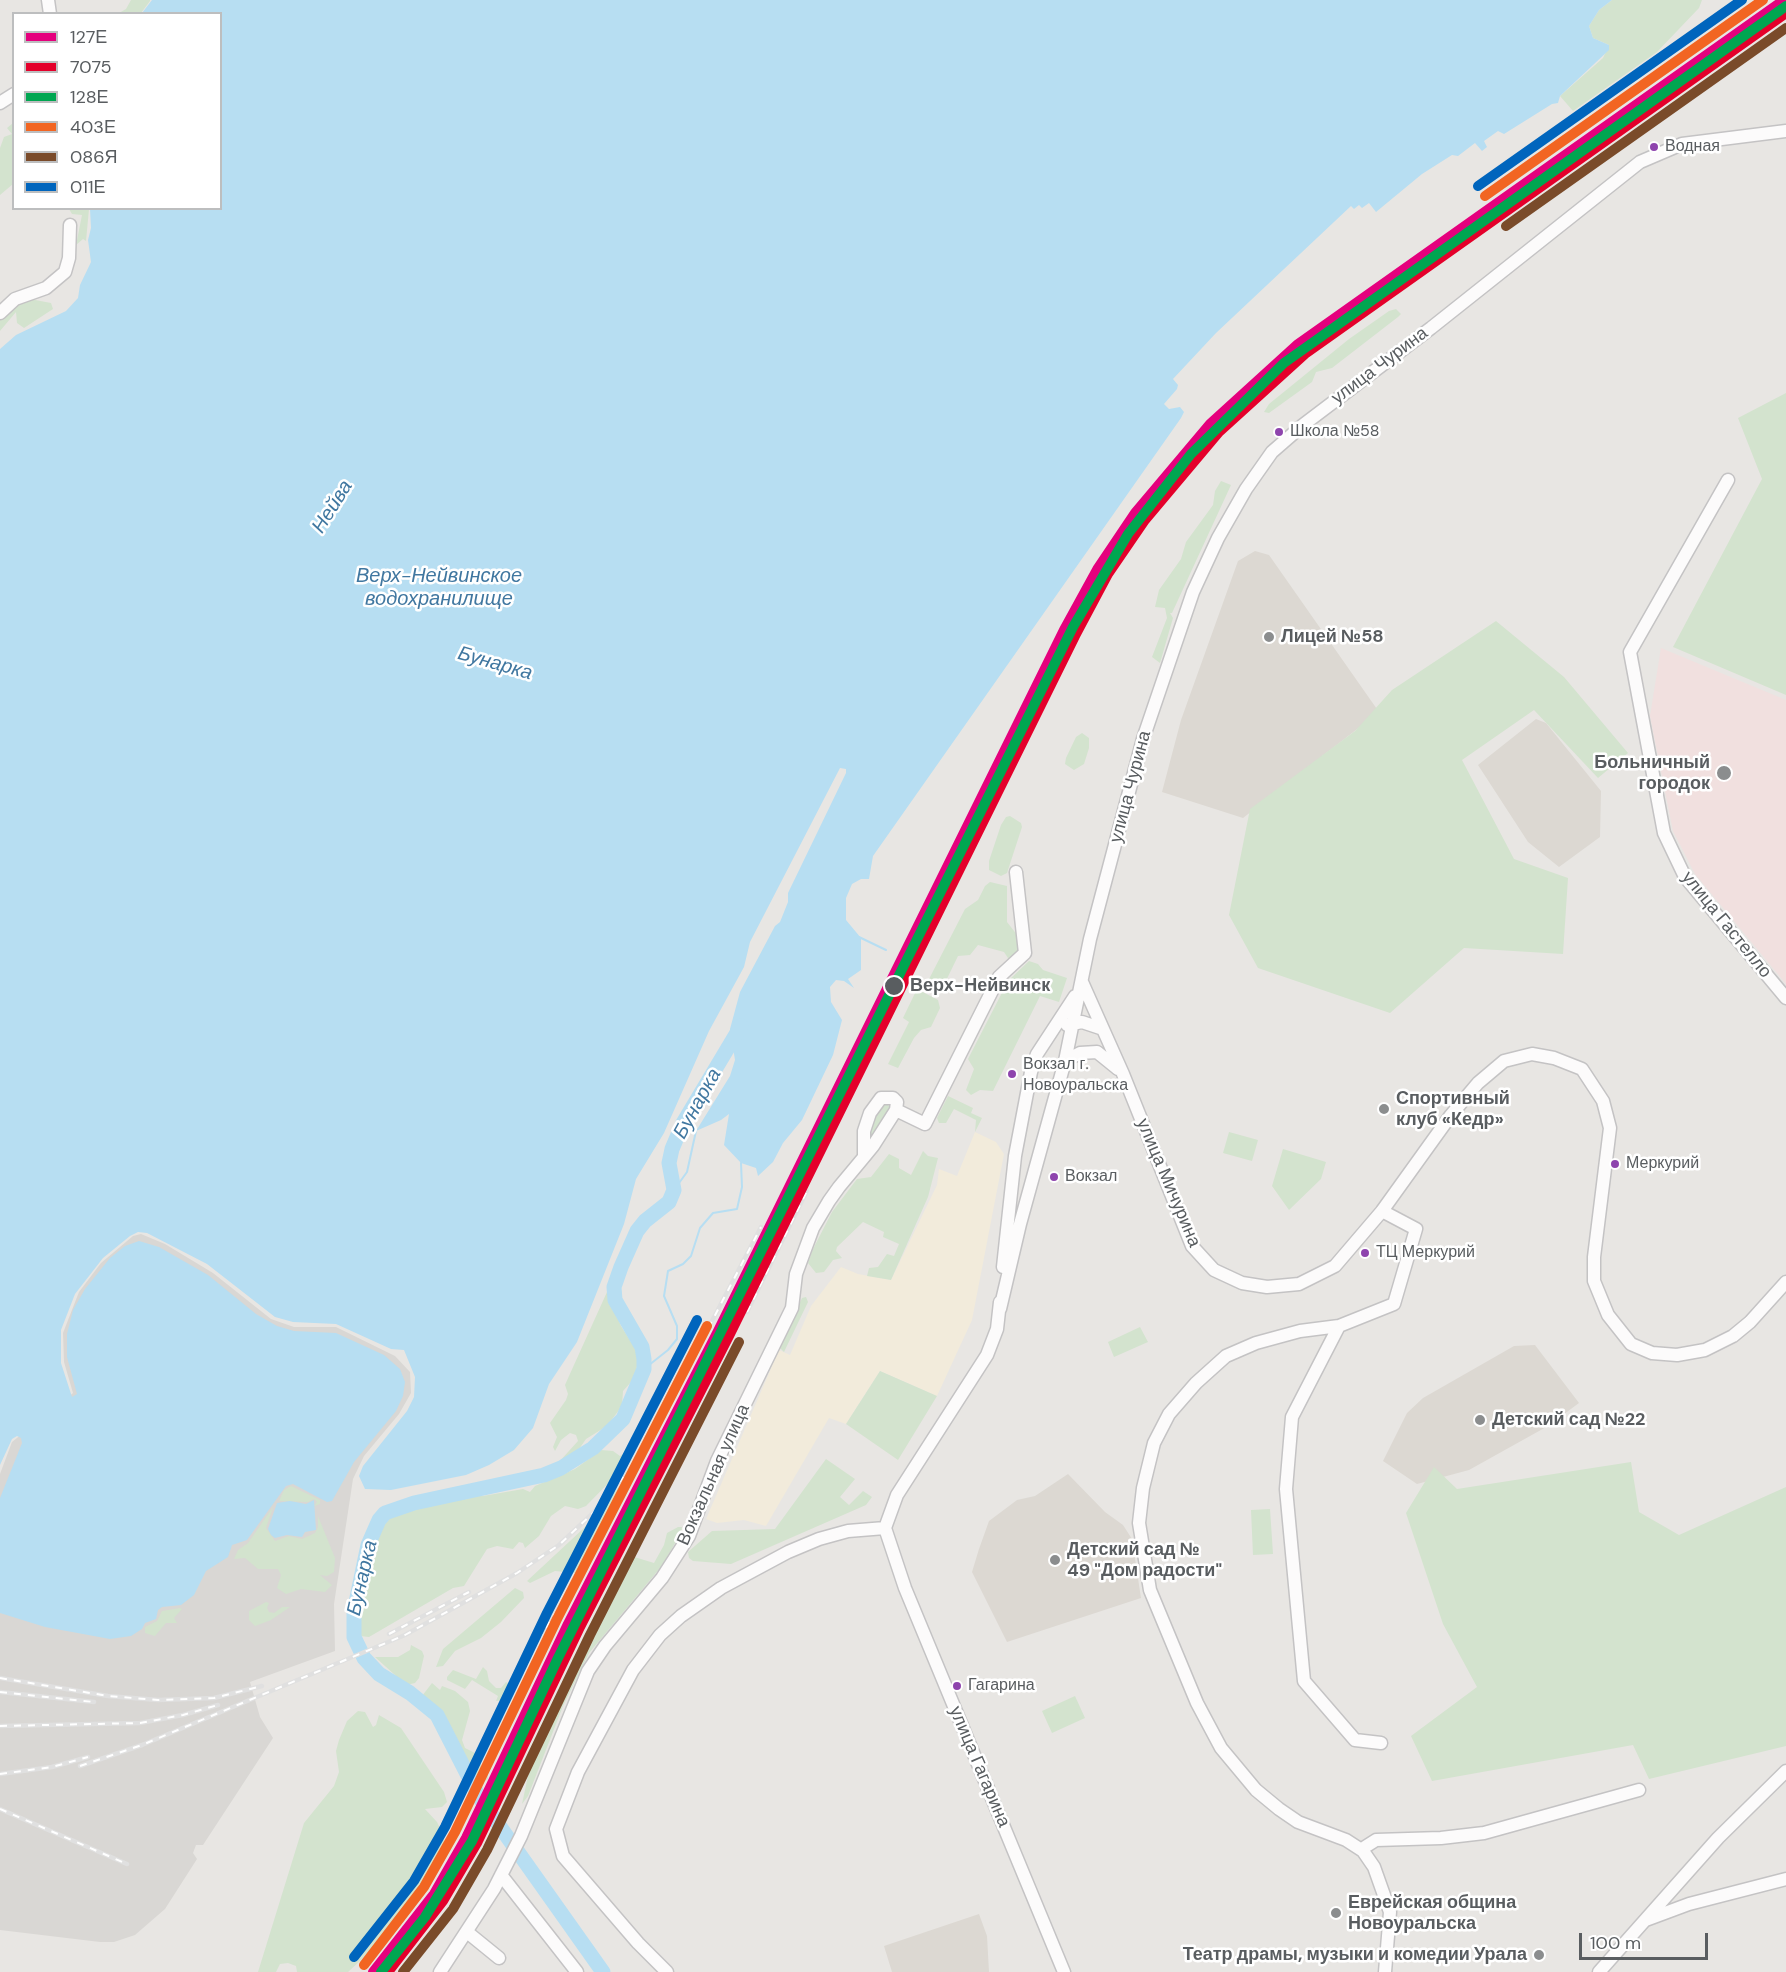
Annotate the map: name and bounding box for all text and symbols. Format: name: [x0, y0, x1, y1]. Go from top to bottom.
legend: [12, 12, 222, 210]
text: 127Е: [70, 25, 107, 49]
text: 7075: [70, 55, 112, 79]
text: 128Е: [70, 85, 109, 109]
text: 403Е: [70, 115, 116, 139]
place label: Водная: [1665, 137, 1720, 157]
marker: Водная: [1648, 141, 1660, 153]
text: 086Я: [70, 145, 118, 169]
text: 011Е: [70, 175, 106, 199]
street label: улица Чурина: [1328, 323, 1432, 409]
place label: Школа №58: [1290, 422, 1380, 442]
marker: Школа №58: [1273, 426, 1285, 438]
water label: Нейва: [308, 476, 358, 538]
water label: Верх-Нейвинское водохранилище: [356, 565, 522, 612]
place label: Лицей №58: [1281, 626, 1384, 648]
marker: Лицей №58: [1262, 630, 1276, 644]
water label: Бунарка: [455, 642, 535, 686]
street label: улица Чурина: [1106, 729, 1156, 845]
place label: Больничный городок: [1594, 752, 1710, 795]
marker: Больничный городок: [1715, 764, 1733, 782]
street label: улица Гастелло: [1676, 867, 1776, 983]
marker: Верх-Нейвинск: [883, 975, 905, 997]
place label: Верх-Нейвинск: [910, 975, 1050, 997]
place label: Вокзал г. Новоуральска: [1023, 1055, 1128, 1093]
water label: Бунарка: [669, 1065, 727, 1143]
marker: Вокзал г. Новоуральска: [1006, 1068, 1018, 1080]
place label: Спортивный клуб «Кедр»: [1396, 1088, 1510, 1130]
marker: Спортивный клуб «Кедр»: [1377, 1102, 1391, 1116]
street label: улица Мичурина: [1131, 1115, 1205, 1251]
place label: Меркурий: [1626, 1154, 1699, 1174]
marker: Меркурий: [1609, 1158, 1621, 1170]
place label: Вокзал: [1065, 1167, 1117, 1187]
marker: Вокзал: [1048, 1171, 1060, 1183]
place label: ТЦ Меркурий: [1376, 1243, 1475, 1263]
marker: ТЦ Меркурий: [1359, 1247, 1371, 1259]
street label: Вокзальная улица: [673, 1401, 755, 1549]
place label: Детский сад №22: [1492, 1409, 1646, 1431]
marker: Детский сад №22: [1473, 1413, 1487, 1427]
water label: Бунарка: [343, 1538, 383, 1618]
place label: Детский сад № 49 "Дом радости": [1067, 1539, 1222, 1582]
marker: Детский сад № 49 "Дом радости": [1048, 1553, 1062, 1567]
place label: Гагарина: [968, 1676, 1035, 1696]
marker: Гагарина: [951, 1680, 963, 1692]
street label: улица Гагарина: [944, 1703, 1014, 1831]
place label: Еврейская община Новоуральска: [1348, 1892, 1516, 1934]
marker: Еврейская община Новоуральска: [1329, 1906, 1343, 1920]
scale bar: [1582, 1921, 1711, 1959]
text: 100 m: [1590, 1931, 1641, 1955]
place label: Театр драмы, музыки и комедии Урала: [1183, 1944, 1527, 1966]
marker: Театр драмы, музыки и комедии Урала: [1532, 1948, 1546, 1962]

